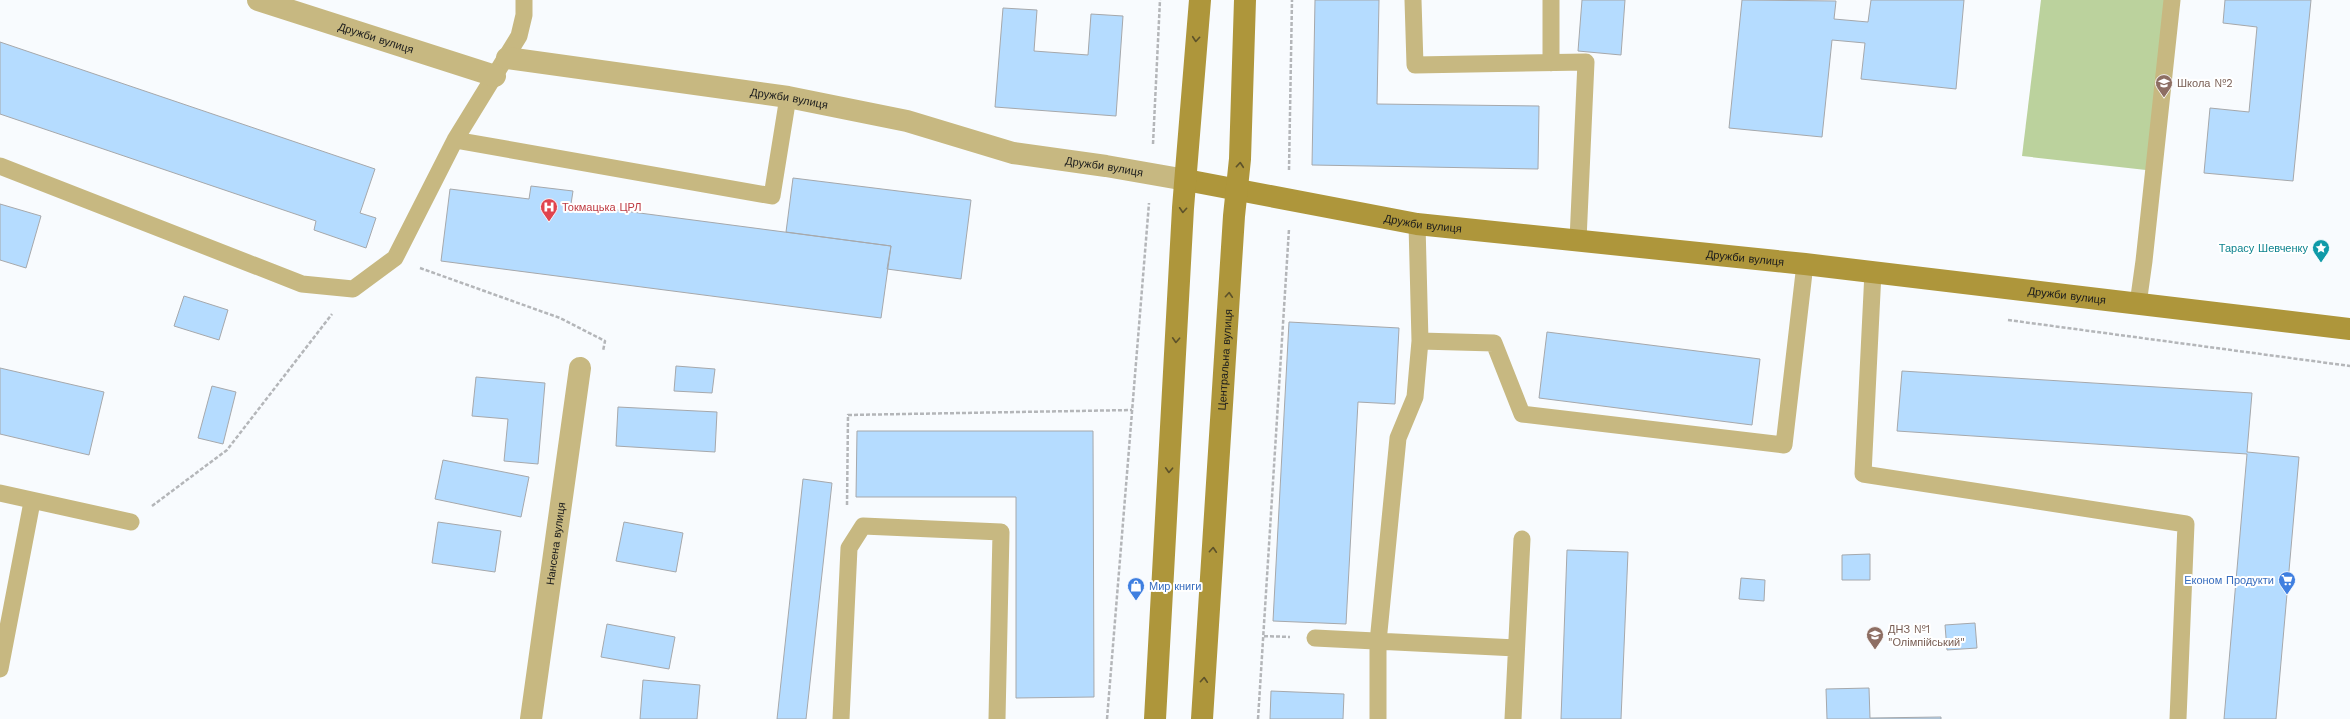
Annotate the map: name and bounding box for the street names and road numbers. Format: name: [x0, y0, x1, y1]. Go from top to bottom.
street label: Дружби вулиця: [337, 20, 415, 57]
street label: Дружби вулиця: [749, 86, 829, 112]
street label: Дружби вулиця: [1064, 154, 1144, 179]
street label: Дружби вулиця: [1383, 212, 1463, 236]
street label: Дружби вулиця: [1705, 248, 1785, 269]
street label: Дружби вулиця: [2027, 285, 2107, 307]
street label: Центральна вулиця: [1216, 309, 1235, 411]
street label: Нансена вулиця: [544, 501, 568, 586]

